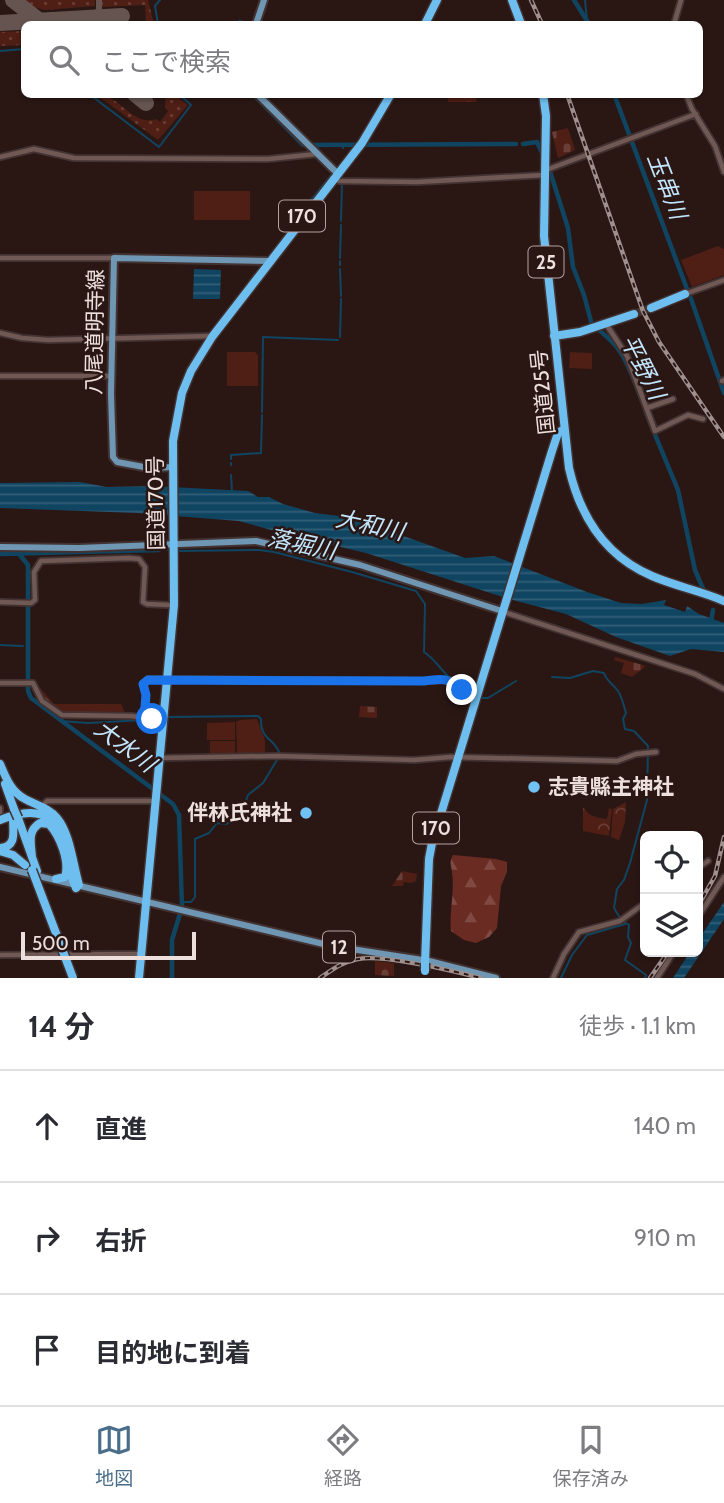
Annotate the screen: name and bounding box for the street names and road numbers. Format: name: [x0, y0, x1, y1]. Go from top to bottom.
road number: 170: [279, 200, 325, 232]
road number: 25: [528, 246, 564, 278]
street label: 八尾道明寺線: [81, 269, 108, 395]
street label: 国道25号: [526, 348, 559, 436]
street label: 国道170号: [142, 455, 169, 551]
road number: 170: [413, 813, 459, 844]
road number: 12: [323, 931, 355, 962]

